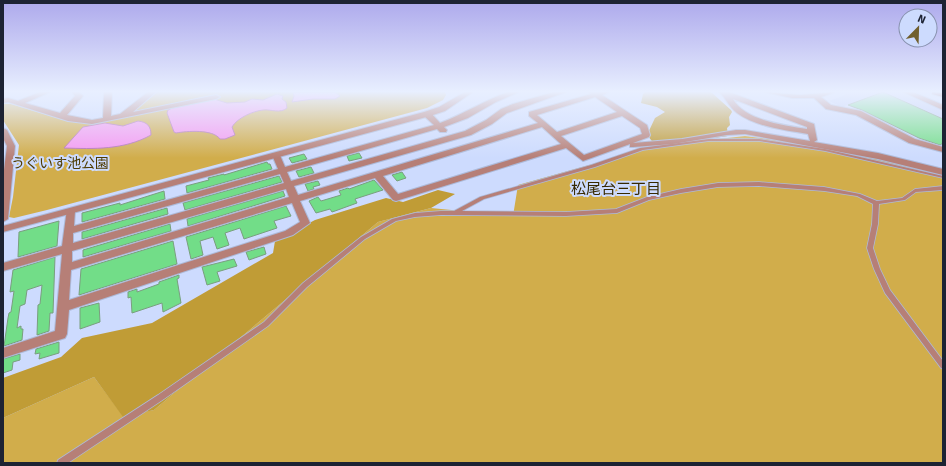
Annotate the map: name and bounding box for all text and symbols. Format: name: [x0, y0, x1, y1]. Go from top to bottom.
north arrow: [898, 8, 938, 48]
text: N: [916, 12, 928, 27]
park label: うぐいす池公園: [11, 155, 109, 172]
district label: 松尾台三丁目: [571, 180, 661, 198]

